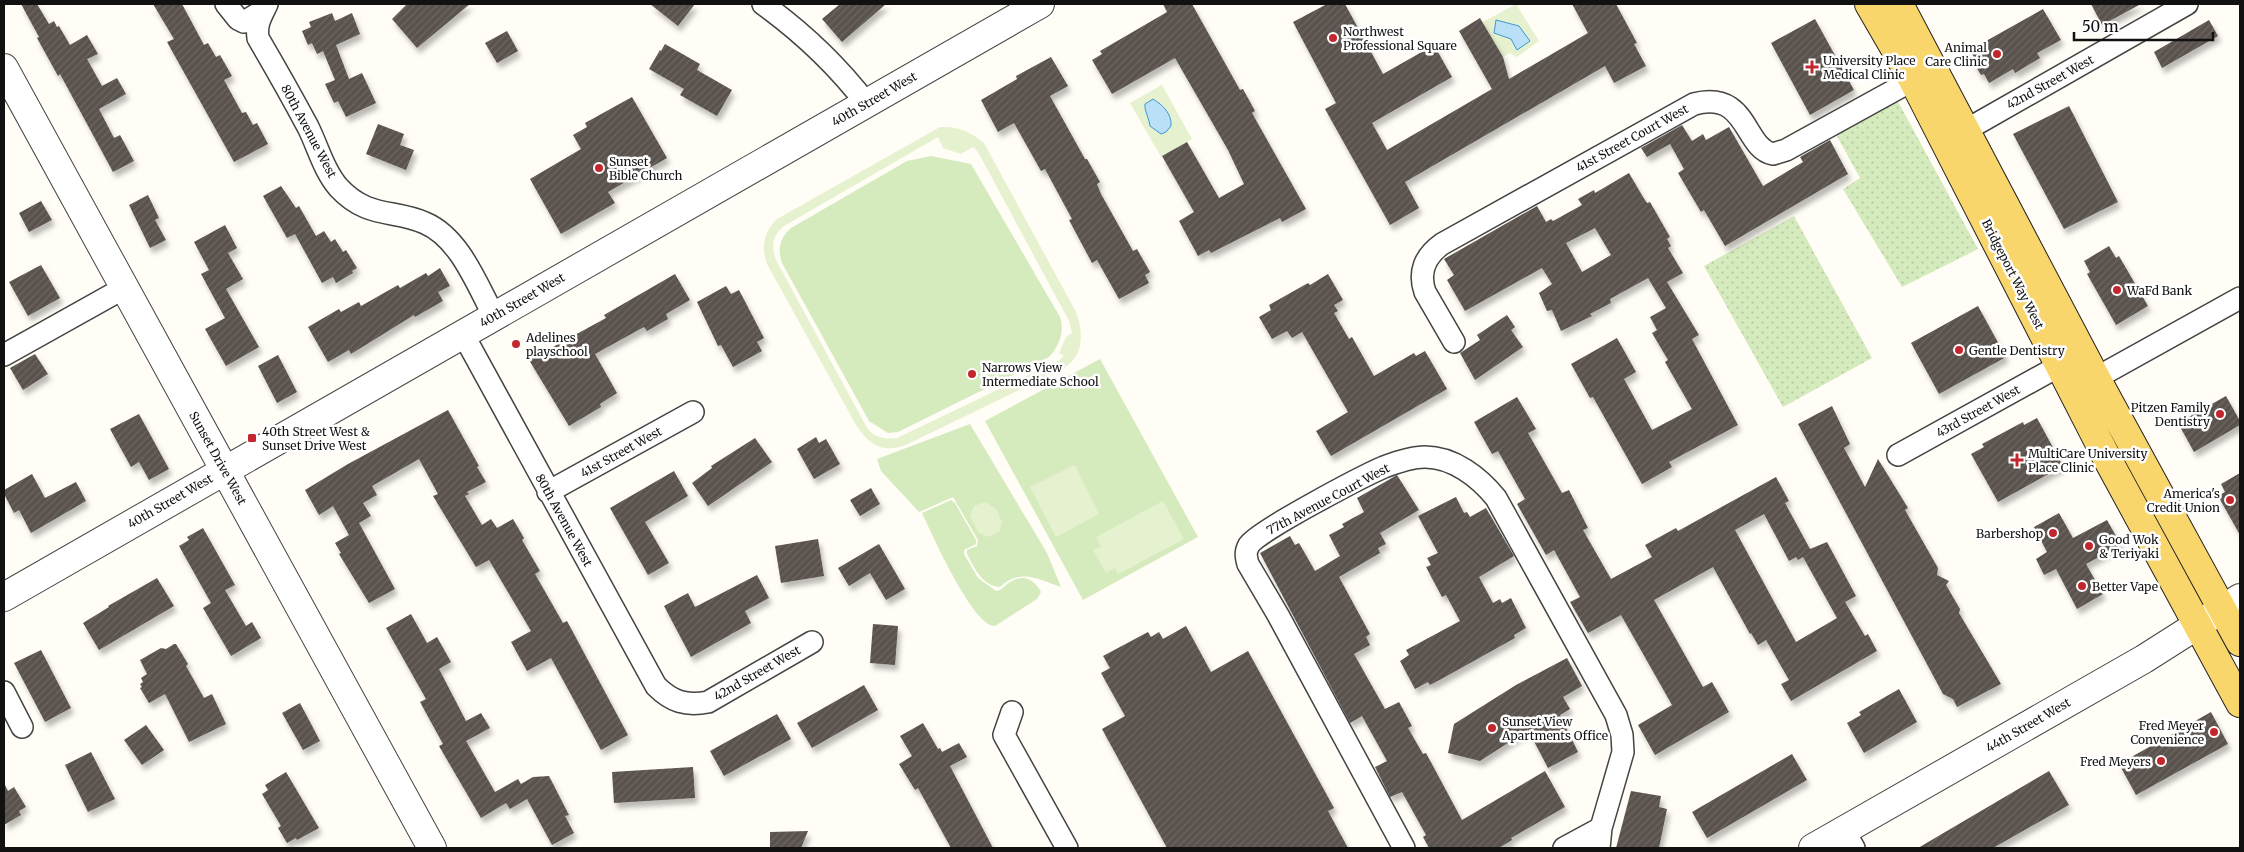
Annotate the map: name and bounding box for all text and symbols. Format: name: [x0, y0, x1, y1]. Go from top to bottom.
scale bar: [2074, 10, 2213, 42]
text: 50 m: [2082, 17, 2119, 36]
place label: Northwest Professional Square: [1343, 24, 1457, 53]
marker: Northwest Professional Square: [1327, 32, 1339, 44]
place label: Animal Care Clinic: [1925, 40, 1987, 69]
marker: Animal Care Clinic: [1991, 48, 2003, 60]
street label: 42nd Street West: [2004, 52, 2097, 112]
place label: University Place Medical Clinic: [1823, 53, 1916, 82]
marker: University Place Medical Clinic: [1805, 60, 1819, 74]
street label: 40th Street West: [829, 68, 920, 129]
street label: 80th Avenue West: [278, 82, 340, 181]
street label: 41st Street Court West: [1573, 101, 1691, 175]
place label: Sunset Bible Church: [609, 154, 682, 183]
marker: Sunset Bible Church: [593, 162, 605, 174]
street label: Bridgeport Way West: [1979, 217, 2047, 332]
street label: 40th Street West: [477, 269, 568, 330]
place label: WaFd Bank: [2126, 283, 2192, 298]
marker: WaFd Bank: [2111, 284, 2123, 296]
place label: Adelines playschool: [525, 330, 588, 359]
marker: Adelines playschool: [510, 338, 522, 350]
place label: Gentle Dentistry: [1969, 343, 2065, 358]
marker: Gentle Dentistry: [1953, 344, 1965, 356]
place label: Narrows View Intermediate School: [982, 360, 1099, 389]
marker: Narrows View Intermediate School: [966, 368, 978, 380]
street label: 43rd Street West: [1933, 382, 2023, 440]
place label: Pitzen Family Dentistry: [2131, 400, 2210, 429]
marker: Pitzen Family Dentistry: [2214, 408, 2226, 420]
street label: Sunset Drive West: [186, 409, 250, 508]
street label: 41st Street West: [578, 423, 665, 481]
place label: 40th Street West & Sunset Drive West: [262, 424, 370, 453]
marker: 40th Street West & Sunset Drive West: [246, 432, 258, 444]
place label: MultiCare University Place Clinic: [2028, 446, 2148, 475]
marker: MultiCare University Place Clinic: [2010, 453, 2024, 467]
street label: 77th Avenue Court West: [1264, 460, 1392, 538]
street label: 40th Street West: [125, 470, 216, 531]
street label: 80th Avenue West: [532, 471, 596, 569]
place label: America's Credit Union: [2147, 486, 2220, 515]
marker: America's Credit Union: [2224, 494, 2236, 506]
place label: Barbershop: [1976, 526, 2043, 541]
marker: Barbershop: [2047, 527, 2059, 539]
place label: Good Wok & Teriyaki: [2099, 532, 2159, 561]
marker: Good Wok & Teriyaki: [2083, 540, 2095, 552]
place label: Better Vape: [2092, 579, 2158, 594]
marker: Better Vape: [2076, 580, 2088, 592]
street label: 42nd Street West: [711, 642, 803, 704]
street label: 44th Street West: [1983, 694, 2073, 755]
place label: Sunset View Apartments Office: [1501, 714, 1608, 743]
place label: Fred Meyer Convenience: [2130, 718, 2205, 747]
marker: Sunset View Apartments Office: [1486, 722, 1498, 734]
marker: Fred Meyer Convenience: [2208, 726, 2220, 738]
place label: Fred Meyers: [2080, 754, 2151, 769]
marker: Fred Meyers: [2155, 755, 2167, 767]

